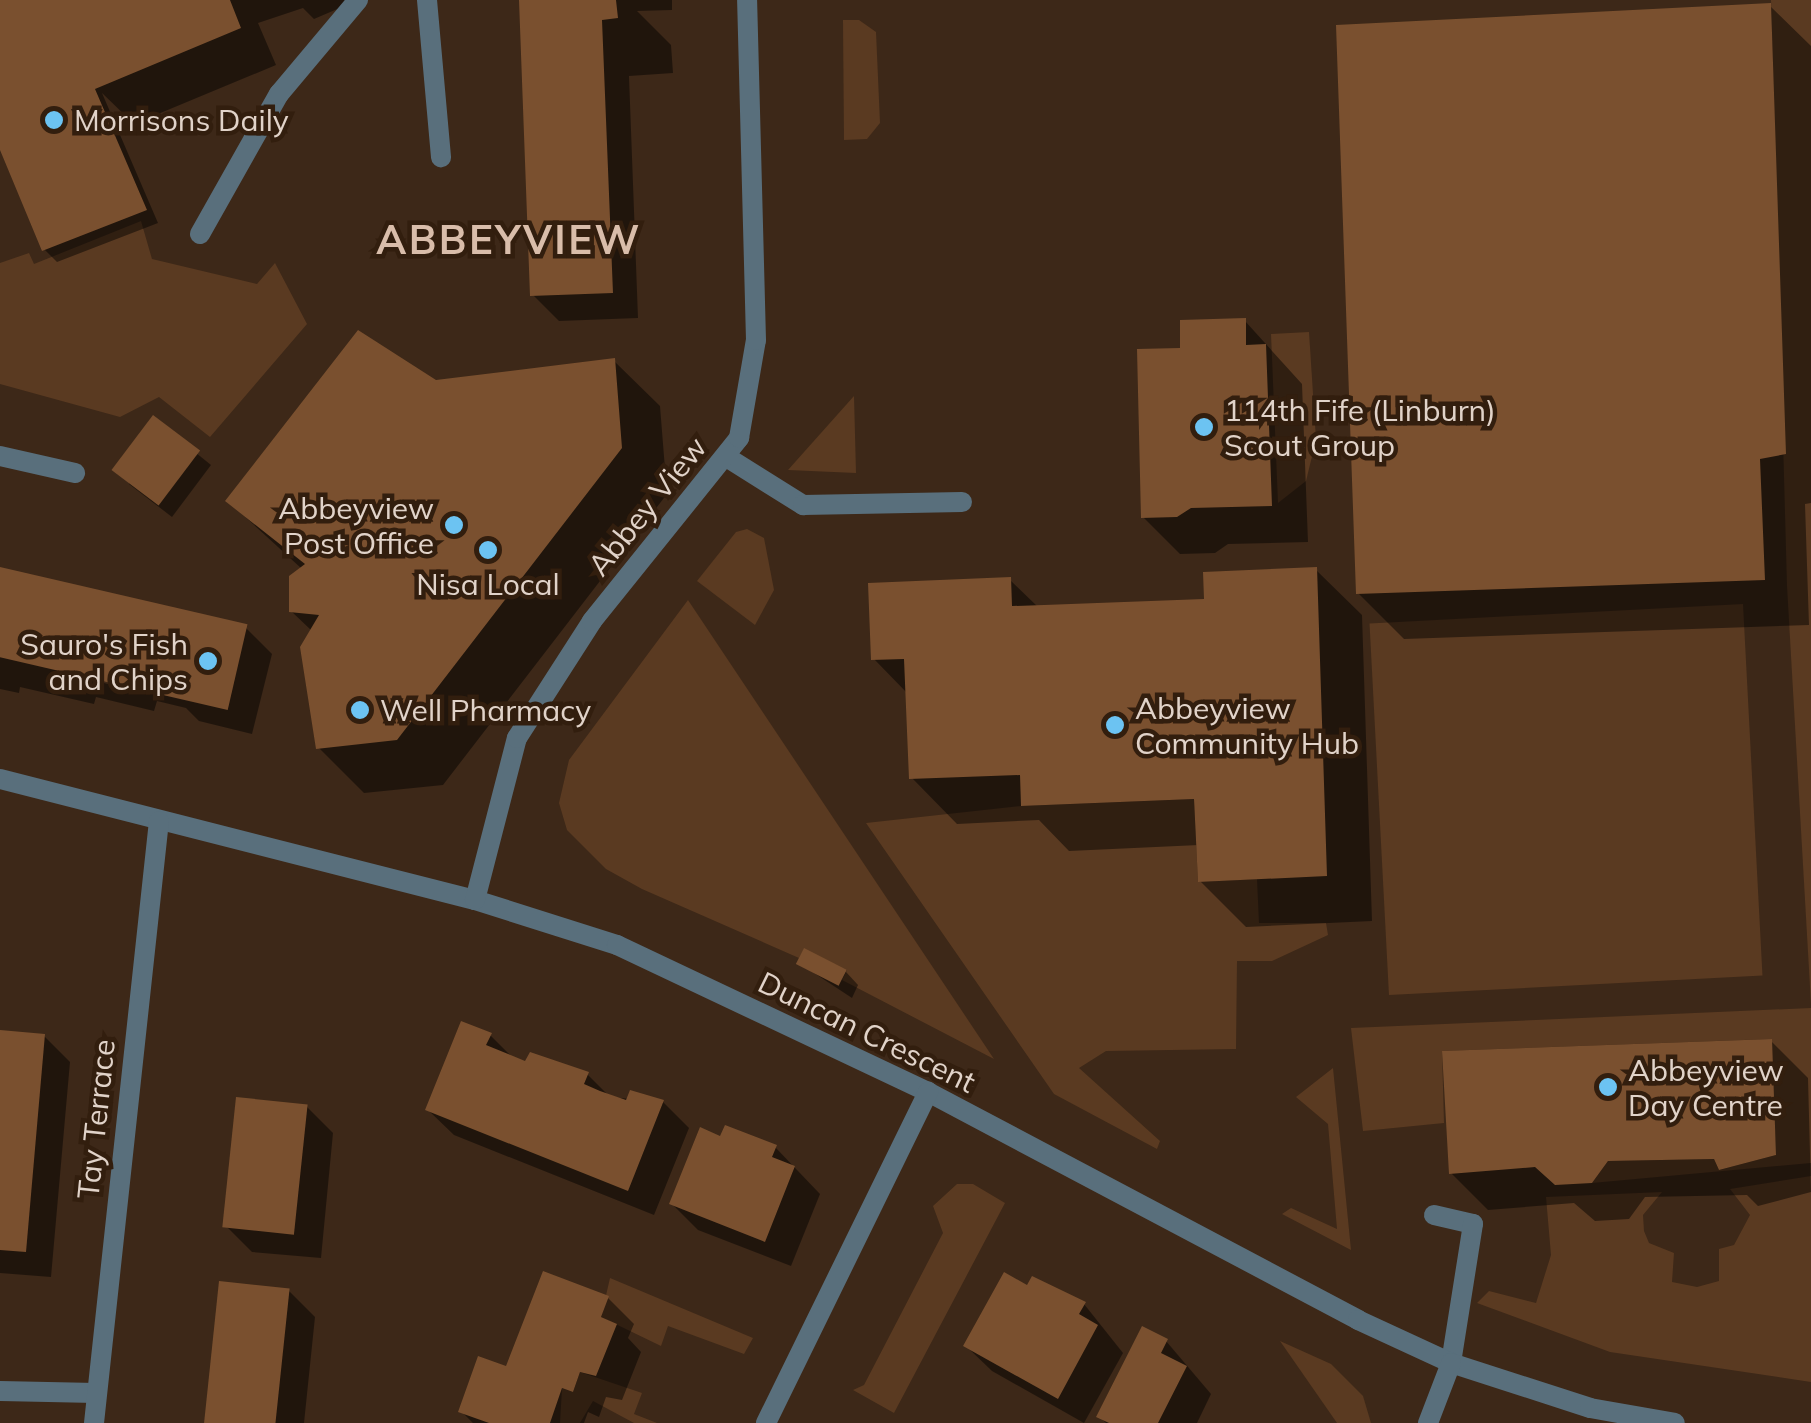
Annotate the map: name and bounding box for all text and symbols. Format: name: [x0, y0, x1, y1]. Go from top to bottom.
place label: Morrisons Daily: [74, 102, 289, 138]
marker: Morrisons Daily: [43, 109, 65, 131]
district label: ABBEYVIEW: [376, 215, 642, 263]
place label: 114th Fife (Linburn) Scout Group: [1224, 392, 1496, 462]
marker: 114th Fife (Linburn) Scout Group: [1193, 416, 1215, 438]
street label: Abbey View: [580, 429, 714, 583]
place label: Abbeyview Post Office: [278, 490, 434, 560]
marker: Abbeyview Post Office: [443, 514, 465, 536]
marker: Nisa Local: [477, 539, 499, 561]
place label: Nisa Local: [416, 566, 560, 602]
place label: Sauro's Fish and Chips: [20, 626, 188, 696]
marker: Sauro's Fish and Chips: [197, 650, 219, 672]
place label: Abbeyview Community Hub: [1135, 690, 1359, 760]
place label: Well Pharmacy: [380, 692, 591, 728]
marker: Well Pharmacy: [349, 699, 371, 721]
marker: Abbeyview Community Hub: [1104, 714, 1126, 736]
street label: Duncan Crescent: [753, 964, 981, 1100]
street label: Tay Terrace: [70, 1038, 122, 1200]
place label: Abbeyview Day Centre: [1628, 1052, 1784, 1122]
marker: Abbeyview Day Centre: [1597, 1076, 1619, 1098]

